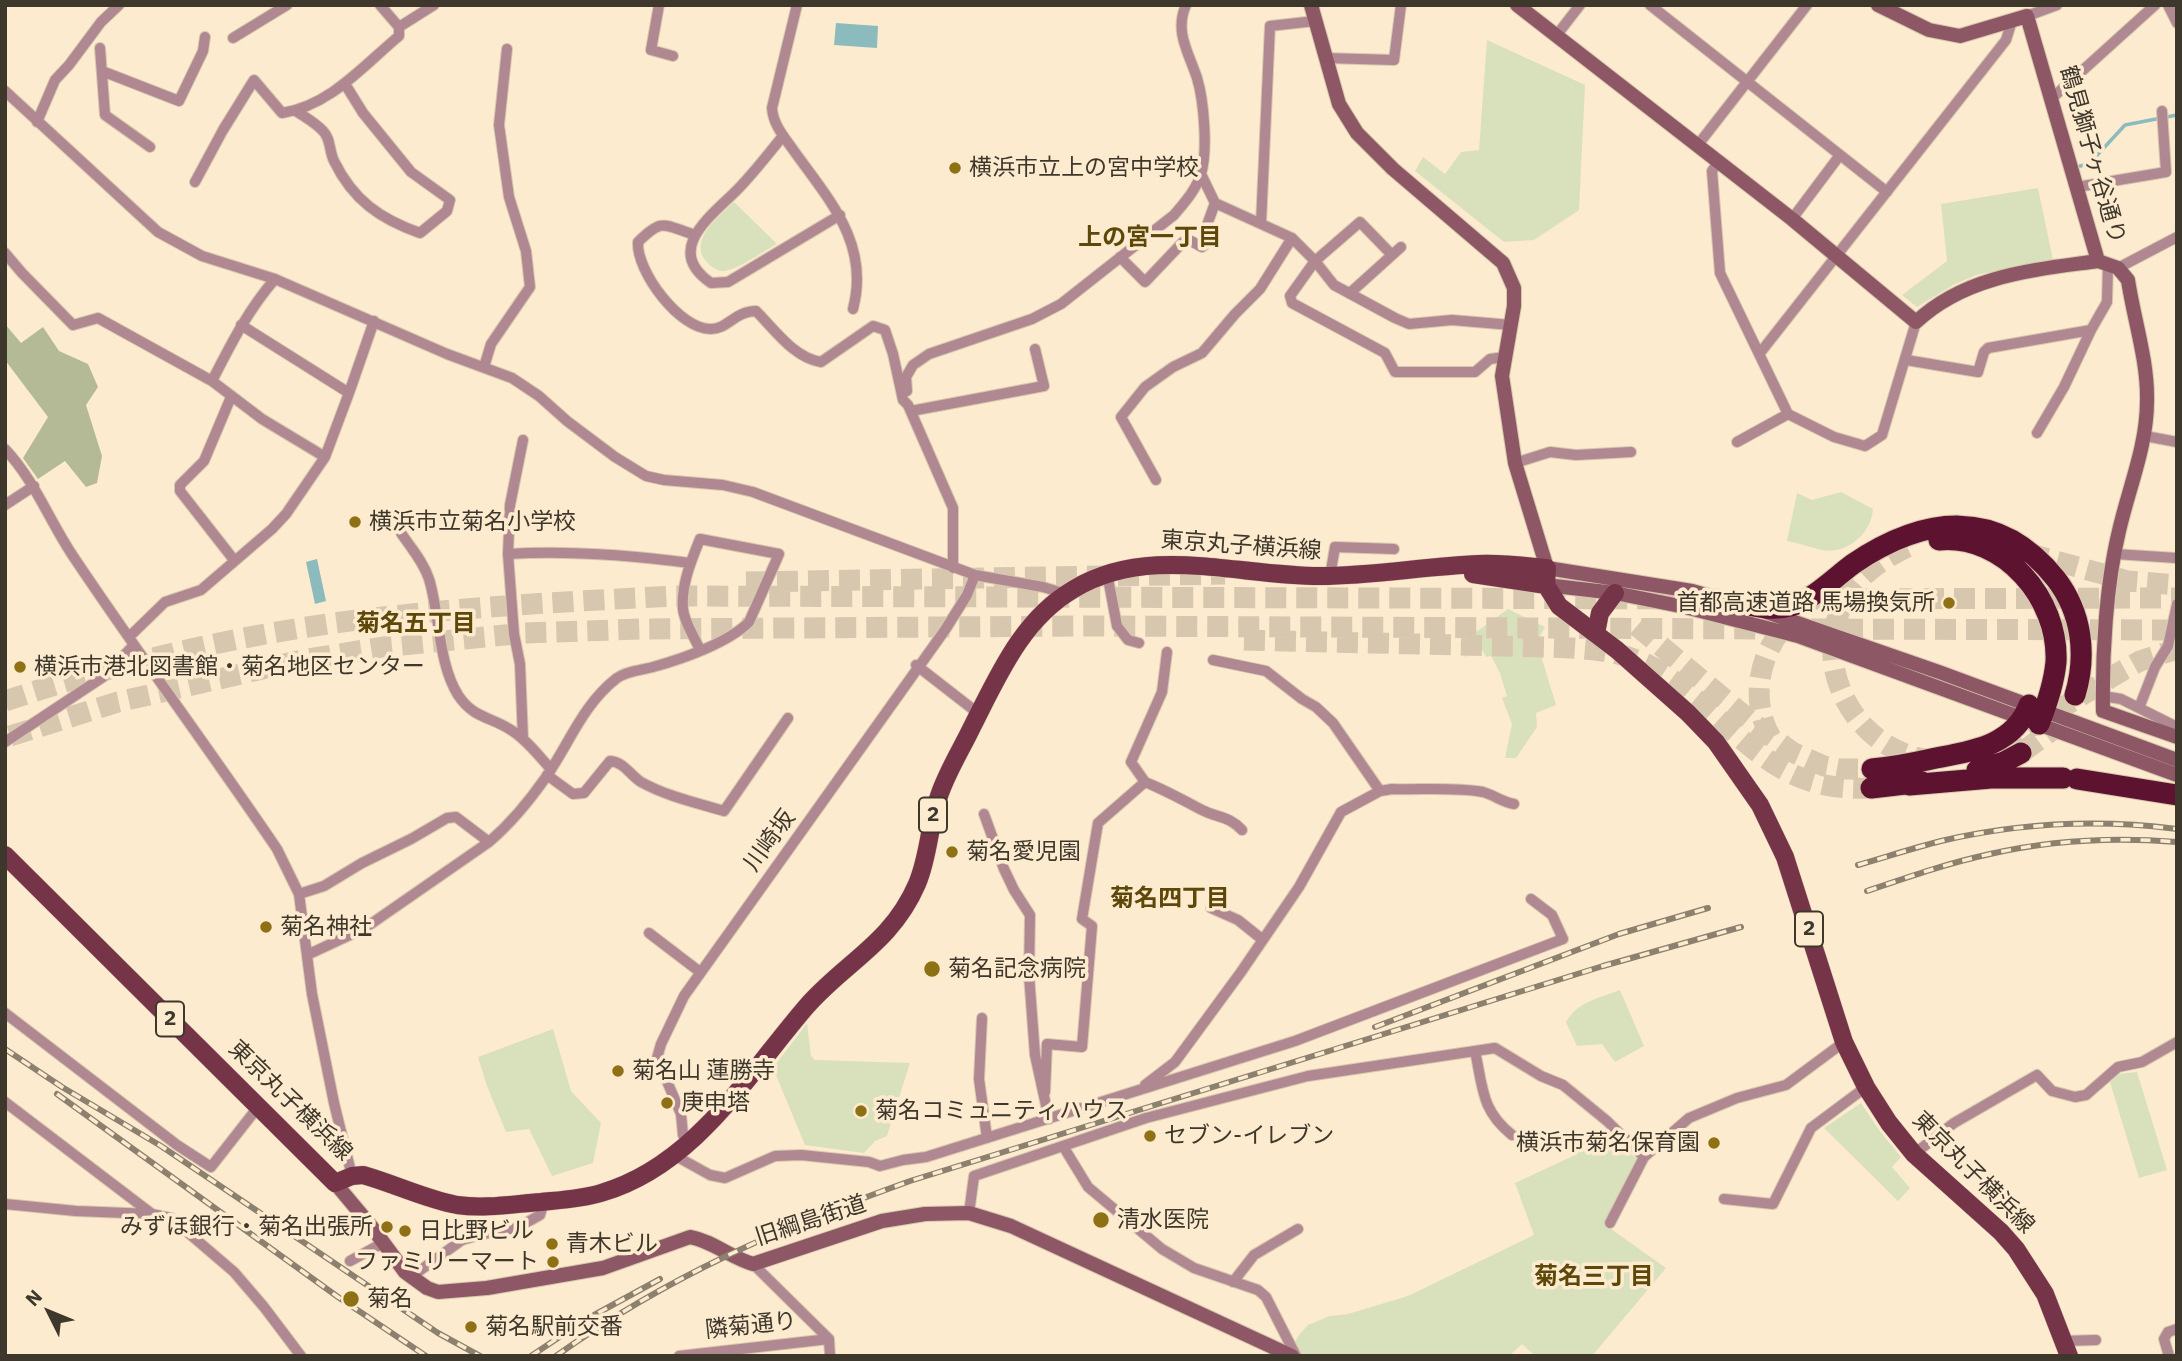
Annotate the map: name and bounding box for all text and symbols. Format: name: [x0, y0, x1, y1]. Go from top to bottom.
street label: 鶴見獅子ヶ谷通り: [2053, 63, 2131, 247]
place label: 横浜市立上の宮中学校: [969, 154, 1199, 182]
marker: 横浜市立上の宮中学校: [947, 160, 963, 176]
district label: 上の宮一丁目: [1078, 224, 1222, 252]
place label: 横浜市立菊名小学校: [369, 508, 576, 536]
marker: 横浜市立菊名小学校: [347, 514, 363, 530]
street label: 東京丸子横浜線: [1160, 527, 1322, 565]
place label: 首都高速道路 馬場換気所: [1677, 589, 1935, 617]
marker: 首都高速道路 馬場換気所: [1941, 595, 1957, 611]
district label: 菊名五丁目: [356, 610, 476, 638]
place label: 横浜市港北図書館・菊名地区センター: [34, 653, 425, 681]
marker: 横浜市港北図書館・菊名地区センター: [12, 659, 28, 675]
road number: 2: [919, 798, 947, 832]
street label: 川崎坂: [739, 805, 801, 877]
place label: 菊名愛児園: [966, 838, 1081, 866]
marker: 菊名愛児園: [944, 844, 960, 860]
district label: 菊名四丁目: [1110, 885, 1230, 913]
road number: 2: [1795, 912, 1823, 946]
place label: 菊名神社: [280, 913, 372, 941]
marker: 菊名神社: [258, 919, 274, 935]
place label: 菊名記念病院: [948, 955, 1086, 983]
marker: 菊名記念病院: [922, 959, 942, 979]
road number: 2: [156, 1002, 184, 1036]
street label: 東京丸子横浜線: [223, 1035, 357, 1167]
place label: 菊名山 蓮勝寺: [632, 1057, 775, 1085]
marker: 菊名山 蓮勝寺: [610, 1063, 626, 1079]
place label: 庚申塔: [681, 1089, 750, 1117]
marker: 庚申塔: [659, 1095, 675, 1111]
place label: 菊名コミュニティハウス: [875, 1097, 1128, 1125]
marker: 菊名コミュニティハウス: [853, 1103, 869, 1119]
street label: 東京丸子横浜線: [1906, 1106, 2040, 1240]
place label: セブン-イレブン: [1164, 1122, 1334, 1150]
marker: セブン-イレブン: [1142, 1128, 1158, 1144]
place label: 横浜市菊名保育園: [1516, 1129, 1700, 1157]
marker: 横浜市菊名保育園: [1706, 1135, 1722, 1151]
street label: 旧綱島街道: [752, 1190, 870, 1252]
place label: 清水医院: [1117, 1206, 1209, 1234]
marker: 清水医院: [1091, 1210, 1111, 1230]
place label: みずほ銀行・菊名出張所: [120, 1213, 373, 1241]
place label: 日比野ビル: [419, 1217, 534, 1245]
marker: みずほ銀行・菊名出張所: [379, 1219, 395, 1235]
marker: 日比野ビル: [397, 1223, 413, 1239]
place label: 青木ビル: [566, 1230, 658, 1258]
marker: 青木ビル: [544, 1236, 560, 1252]
place label: ファミリーマート: [355, 1248, 539, 1276]
marker: ファミリーマート: [545, 1254, 561, 1270]
district label: 菊名三丁目: [1534, 1263, 1654, 1291]
north arrow: [14, 1277, 84, 1347]
text: N: [20, 1284, 47, 1311]
place label: 菊名: [367, 1285, 413, 1313]
marker: 菊名: [341, 1289, 361, 1309]
street label: 隣菊通り: [704, 1307, 798, 1345]
place label: 菊名駅前交番: [485, 1313, 623, 1341]
marker: 菊名駅前交番: [463, 1319, 479, 1335]

